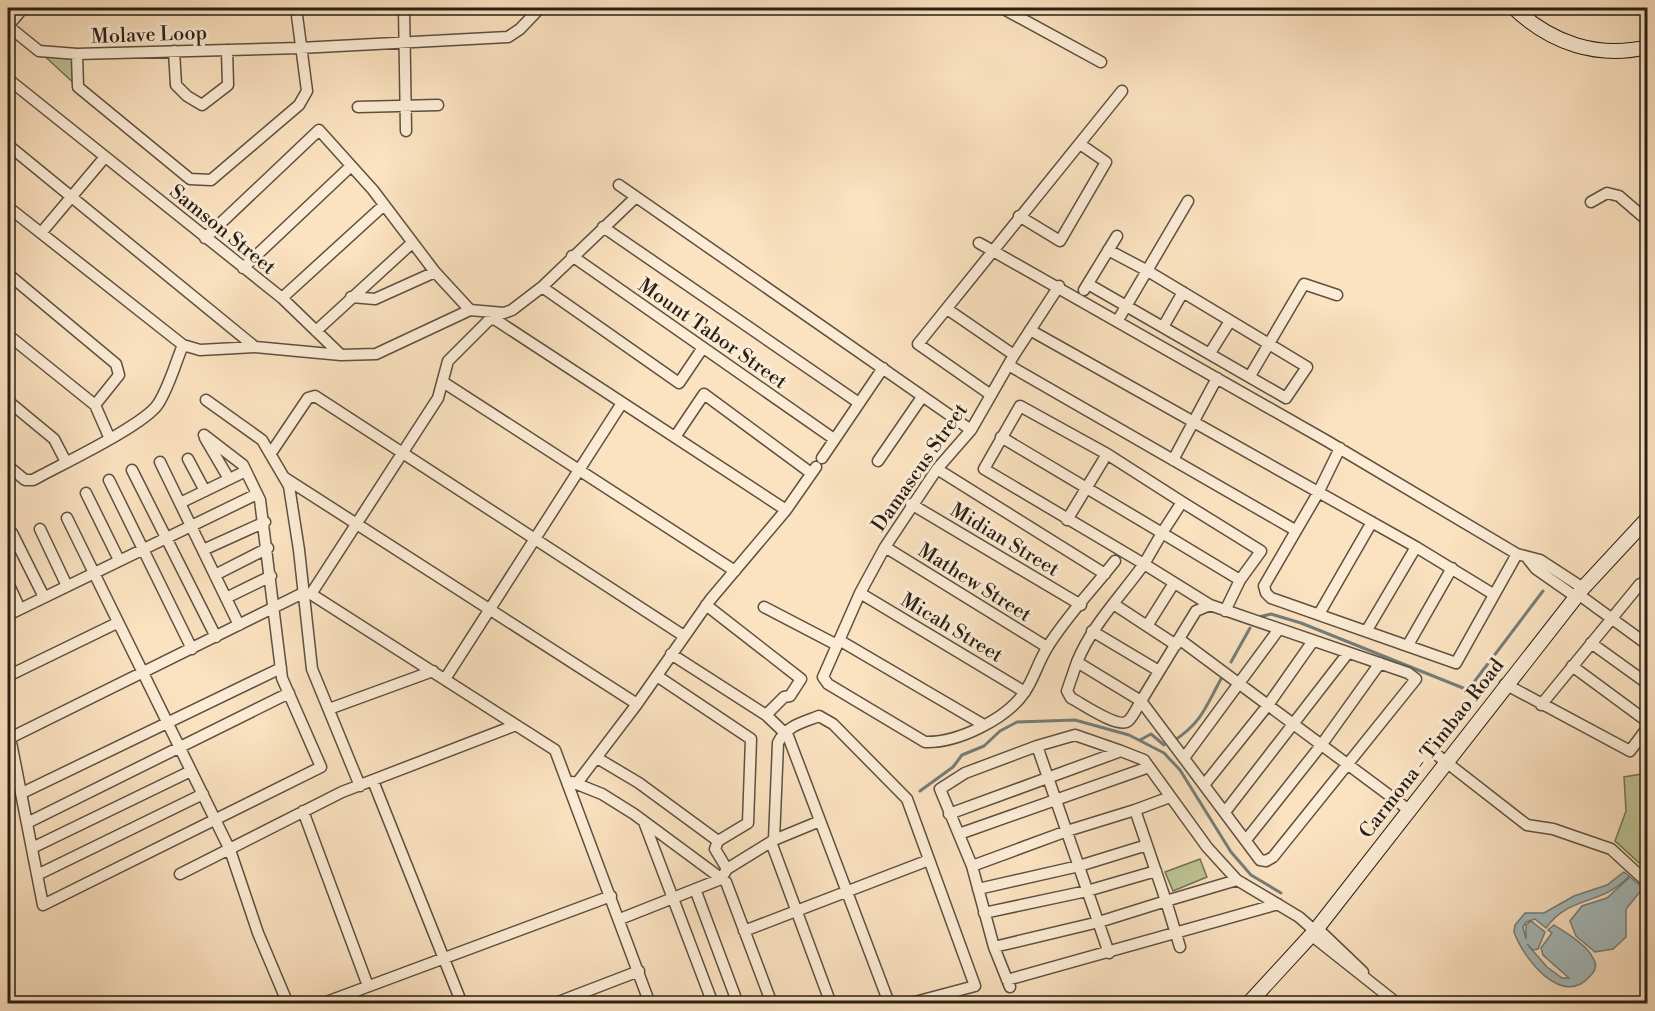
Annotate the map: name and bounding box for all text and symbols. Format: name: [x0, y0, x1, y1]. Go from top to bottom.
street label: Molave Loop: [91, 21, 207, 50]
street label: Samson Street: [164, 180, 280, 281]
street label: Mount Tabor Street: [633, 273, 791, 395]
street label: Damascus Street: [867, 399, 974, 537]
street label: Midian Street: [945, 498, 1063, 583]
street label: Mathew Street: [913, 538, 1036, 628]
street label: Micah Street: [896, 588, 1007, 669]
street label: Carmona - Timbao Road: [1354, 654, 1511, 844]

